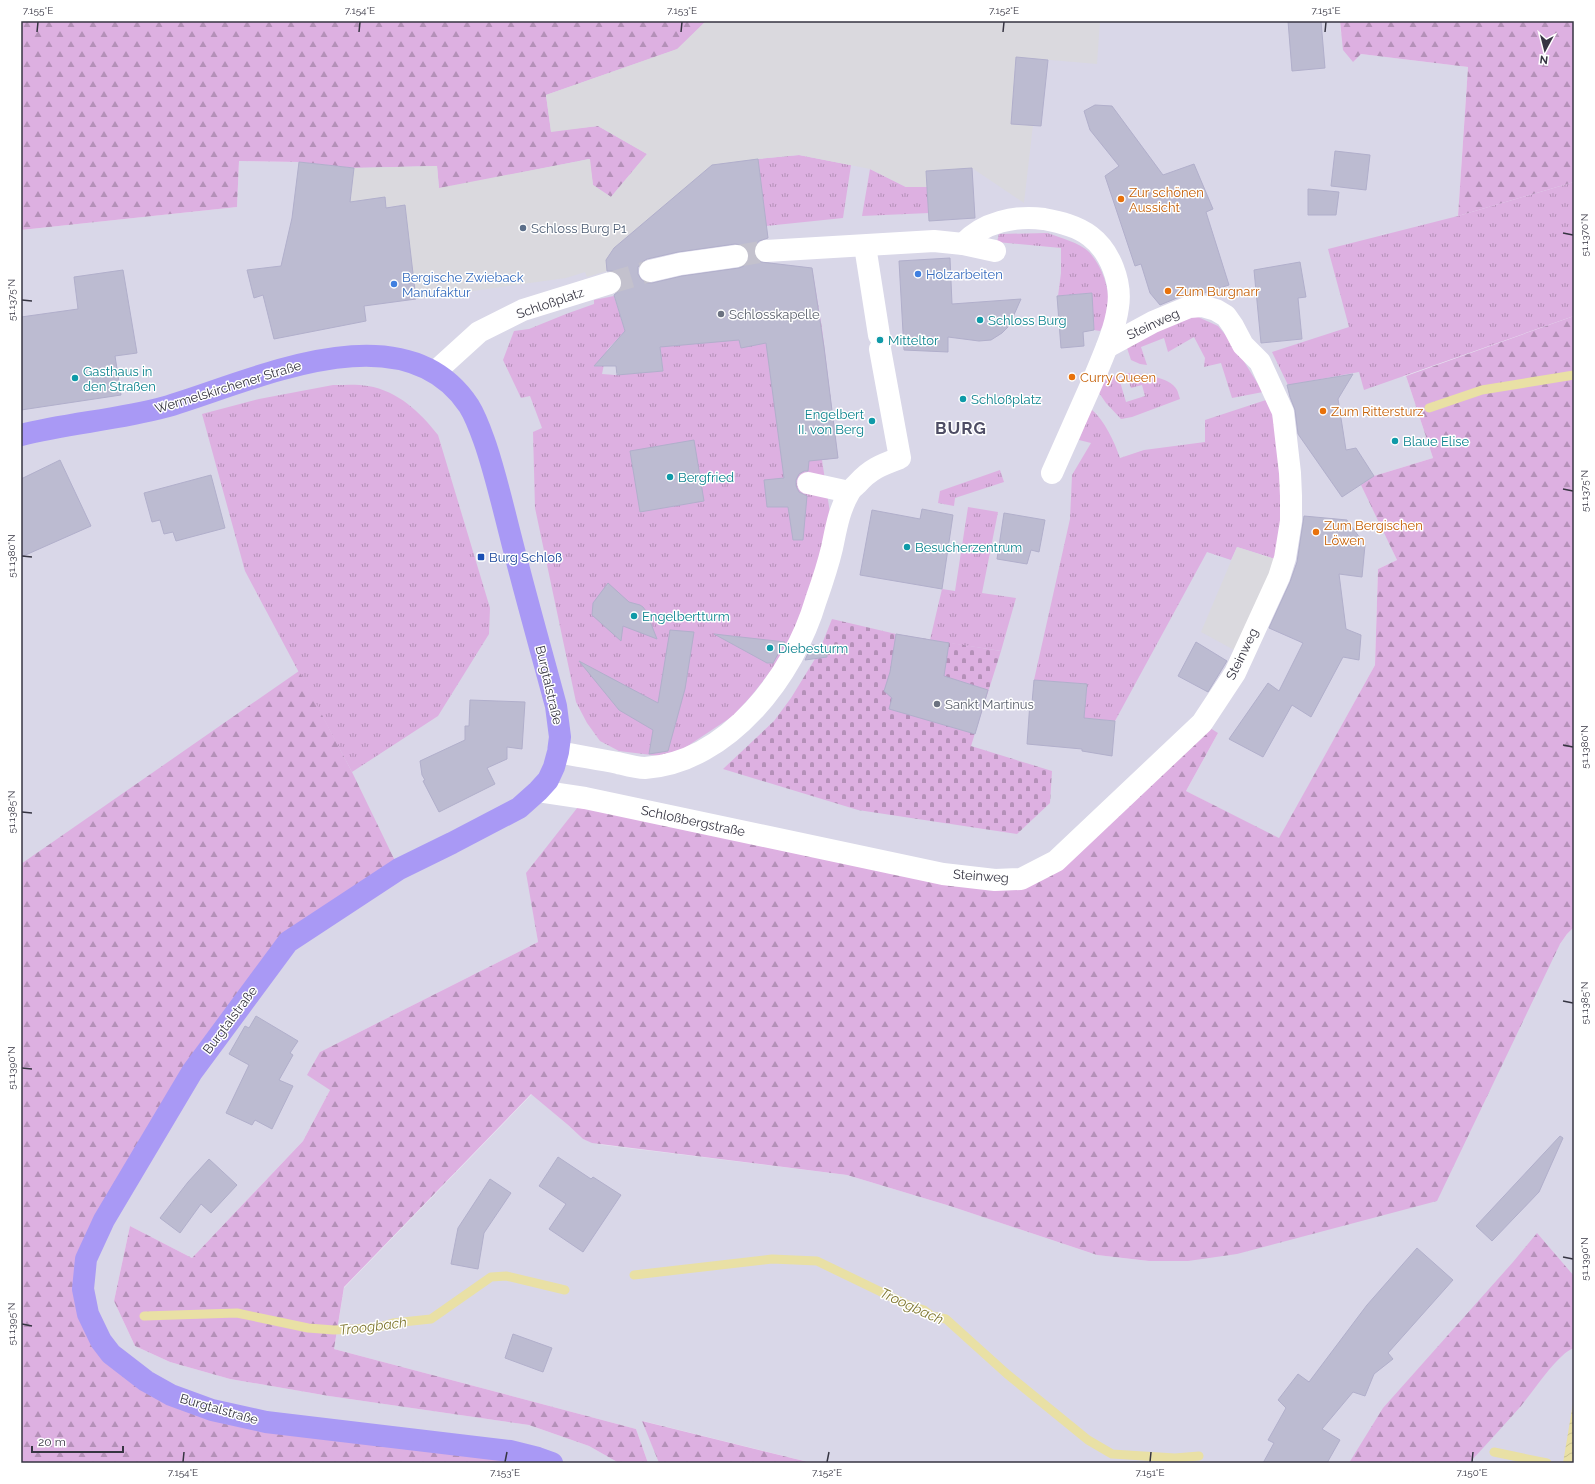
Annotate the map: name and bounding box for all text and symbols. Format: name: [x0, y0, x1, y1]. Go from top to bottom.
text: 7.155°E: [23, 5, 53, 16]
text: 7.154°E: [345, 5, 375, 16]
text: 7.153°E: [667, 5, 697, 16]
text: 7.152°E: [989, 5, 1019, 16]
text: 7.151°E: [1311, 5, 1341, 16]
north arrow: [1525, 30, 1565, 70]
text: N: [1539, 52, 1549, 66]
place label: Zur schönen Aussicht: [1129, 185, 1204, 215]
marker: Zur schönen Aussicht: [1116, 194, 1126, 204]
text: 51.1370°N: [1579, 214, 1590, 256]
place label: Schloss Burg P1: [531, 221, 627, 236]
marker: Schloss Burg P1: [518, 223, 528, 233]
place label: Holzarbeiten: [926, 267, 1003, 282]
marker: Holzarbeiten: [913, 269, 923, 279]
place label: Bergische Zwieback Manufaktur: [402, 270, 524, 300]
text: 51.1375°N: [6, 279, 17, 321]
marker: Bergische Zwieback Manufaktur: [389, 279, 399, 289]
street label: Schloßplatz: [514, 284, 586, 322]
place label: Zum Burgnarr: [1176, 284, 1260, 299]
marker: Zum Burgnarr: [1163, 286, 1173, 296]
street label: Steinweg: [1124, 305, 1182, 343]
place label: Schlosskapelle: [729, 307, 820, 322]
marker: Schlosskapelle: [716, 309, 726, 319]
place label: Schloss Burg: [988, 313, 1067, 328]
marker: Schloss Burg: [975, 315, 985, 325]
place label: Mitteltor: [888, 333, 939, 348]
marker: Mitteltor: [875, 335, 885, 345]
street label: Wermelskirchener Straße: [153, 357, 303, 416]
place label: Gasthaus in den Straßen: [83, 364, 156, 394]
place label: Curry Queen: [1080, 370, 1156, 385]
marker: Curry Queen: [1067, 372, 1077, 382]
marker: Gasthaus in den Straßen: [70, 373, 80, 383]
place label: Schloßplatz: [971, 392, 1041, 407]
marker: Schloßplatz: [958, 394, 968, 404]
place label: Zum Rittersturz: [1331, 404, 1423, 419]
marker: Zum Rittersturz: [1318, 406, 1328, 416]
place label: Engelbert II. von Berg: [798, 407, 865, 437]
marker: Engelbert II. von Berg: [867, 416, 877, 426]
district label: BURG: [935, 418, 987, 438]
place label: Blaue Elise: [1403, 434, 1470, 449]
marker: Blaue Elise: [1390, 436, 1400, 446]
place label: Bergfried: [678, 470, 734, 485]
text: 51.1375°N: [1579, 470, 1590, 512]
marker: Bergfried: [665, 472, 675, 482]
place label: Zum Bergischen Löwen: [1324, 518, 1423, 548]
marker: Zum Bergischen Löwen: [1311, 527, 1321, 537]
text: 51.1380°N: [6, 534, 17, 578]
place label: Besucherzentrum: [915, 540, 1022, 555]
marker: Besucherzentrum: [902, 542, 912, 552]
place label: Burg Schloß: [489, 550, 562, 565]
marker: Burg Schloß: [476, 552, 486, 562]
place label: Engelbertturm: [642, 609, 730, 624]
marker: Engelbertturm: [629, 611, 639, 621]
street label: Steinweg: [1223, 626, 1261, 682]
place label: Diebesturm: [778, 641, 848, 656]
marker: Diebesturm: [765, 643, 775, 653]
street label: Burgtalstraße: [533, 644, 565, 726]
place label: Sankt Martinus: [945, 697, 1034, 712]
marker: Sankt Martinus: [932, 699, 942, 709]
text: 51.1380°N: [1579, 725, 1590, 769]
text: 51.1385°N: [6, 791, 17, 834]
street label: Schloßbergstraße: [640, 803, 747, 839]
street label: Steinweg: [953, 867, 1009, 885]
text: 51.1385°N: [1579, 982, 1590, 1025]
street label: Burgtalstraße: [200, 983, 261, 1057]
text: 51.1390°N: [6, 1046, 17, 1090]
text: 51.1390°N: [1579, 1237, 1590, 1281]
water label: Troogbach: [878, 1284, 946, 1328]
text: 51.1395°N: [6, 1303, 17, 1345]
water label: Troogbach: [338, 1314, 408, 1338]
street label: Burgtalstraße: [178, 1391, 260, 1427]
scale bar: [32, 1428, 123, 1454]
text: 20 m: [38, 1435, 66, 1449]
text: 7.154°E: [168, 1467, 198, 1478]
text: 7.153°E: [490, 1467, 520, 1478]
text: 7.152°E: [812, 1467, 842, 1478]
text: 7.151°E: [1135, 1467, 1165, 1478]
text: 7.150°E: [1457, 1467, 1488, 1478]

